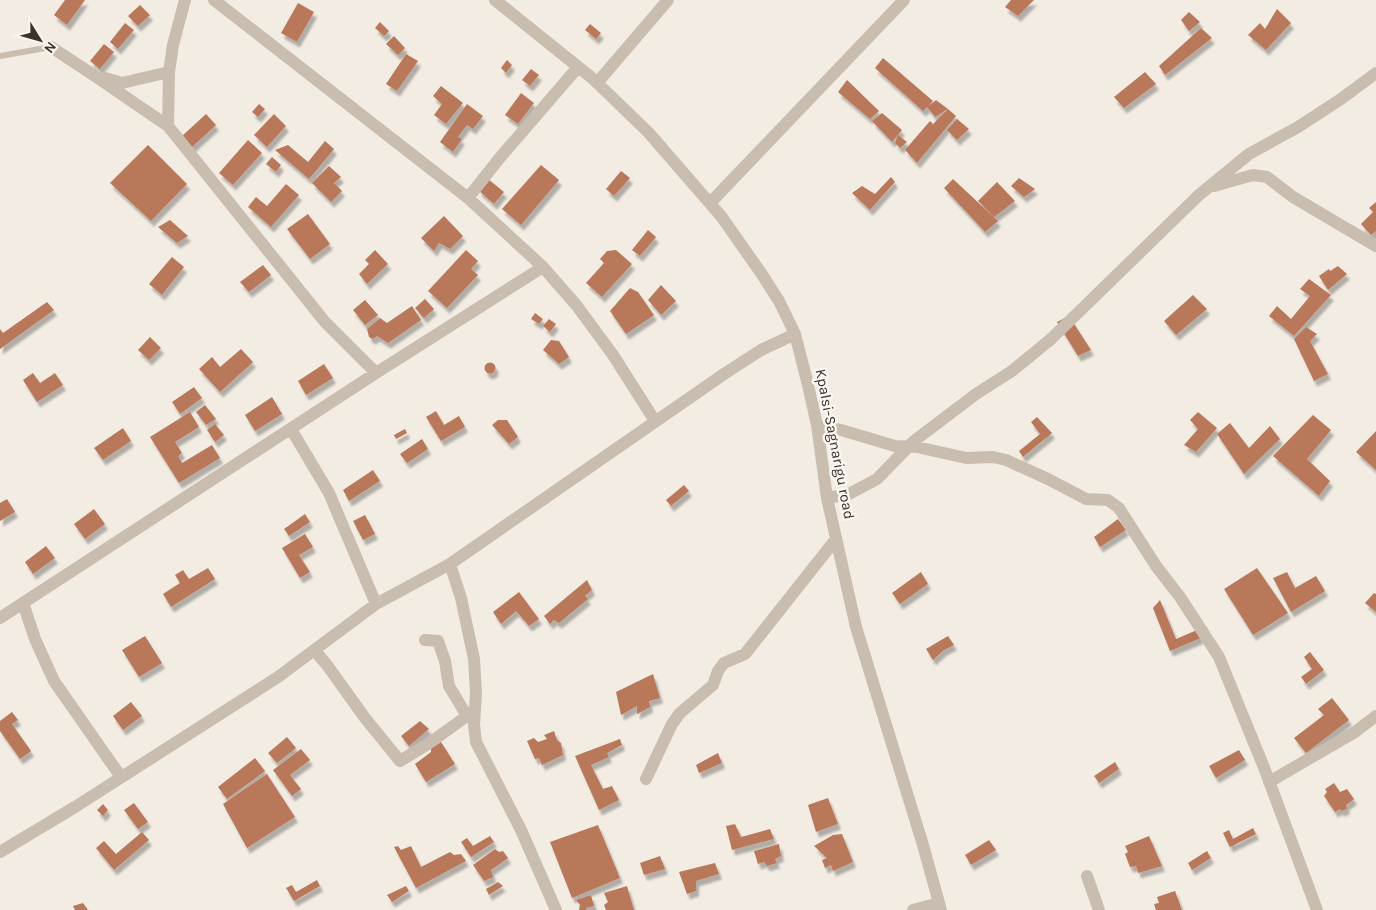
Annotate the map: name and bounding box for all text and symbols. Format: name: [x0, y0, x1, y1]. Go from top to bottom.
north arrow: [15, 15, 65, 65]
text: N: [40, 38, 60, 57]
street label: Kpalsi-Sagnarigu road: [812, 367, 858, 521]

